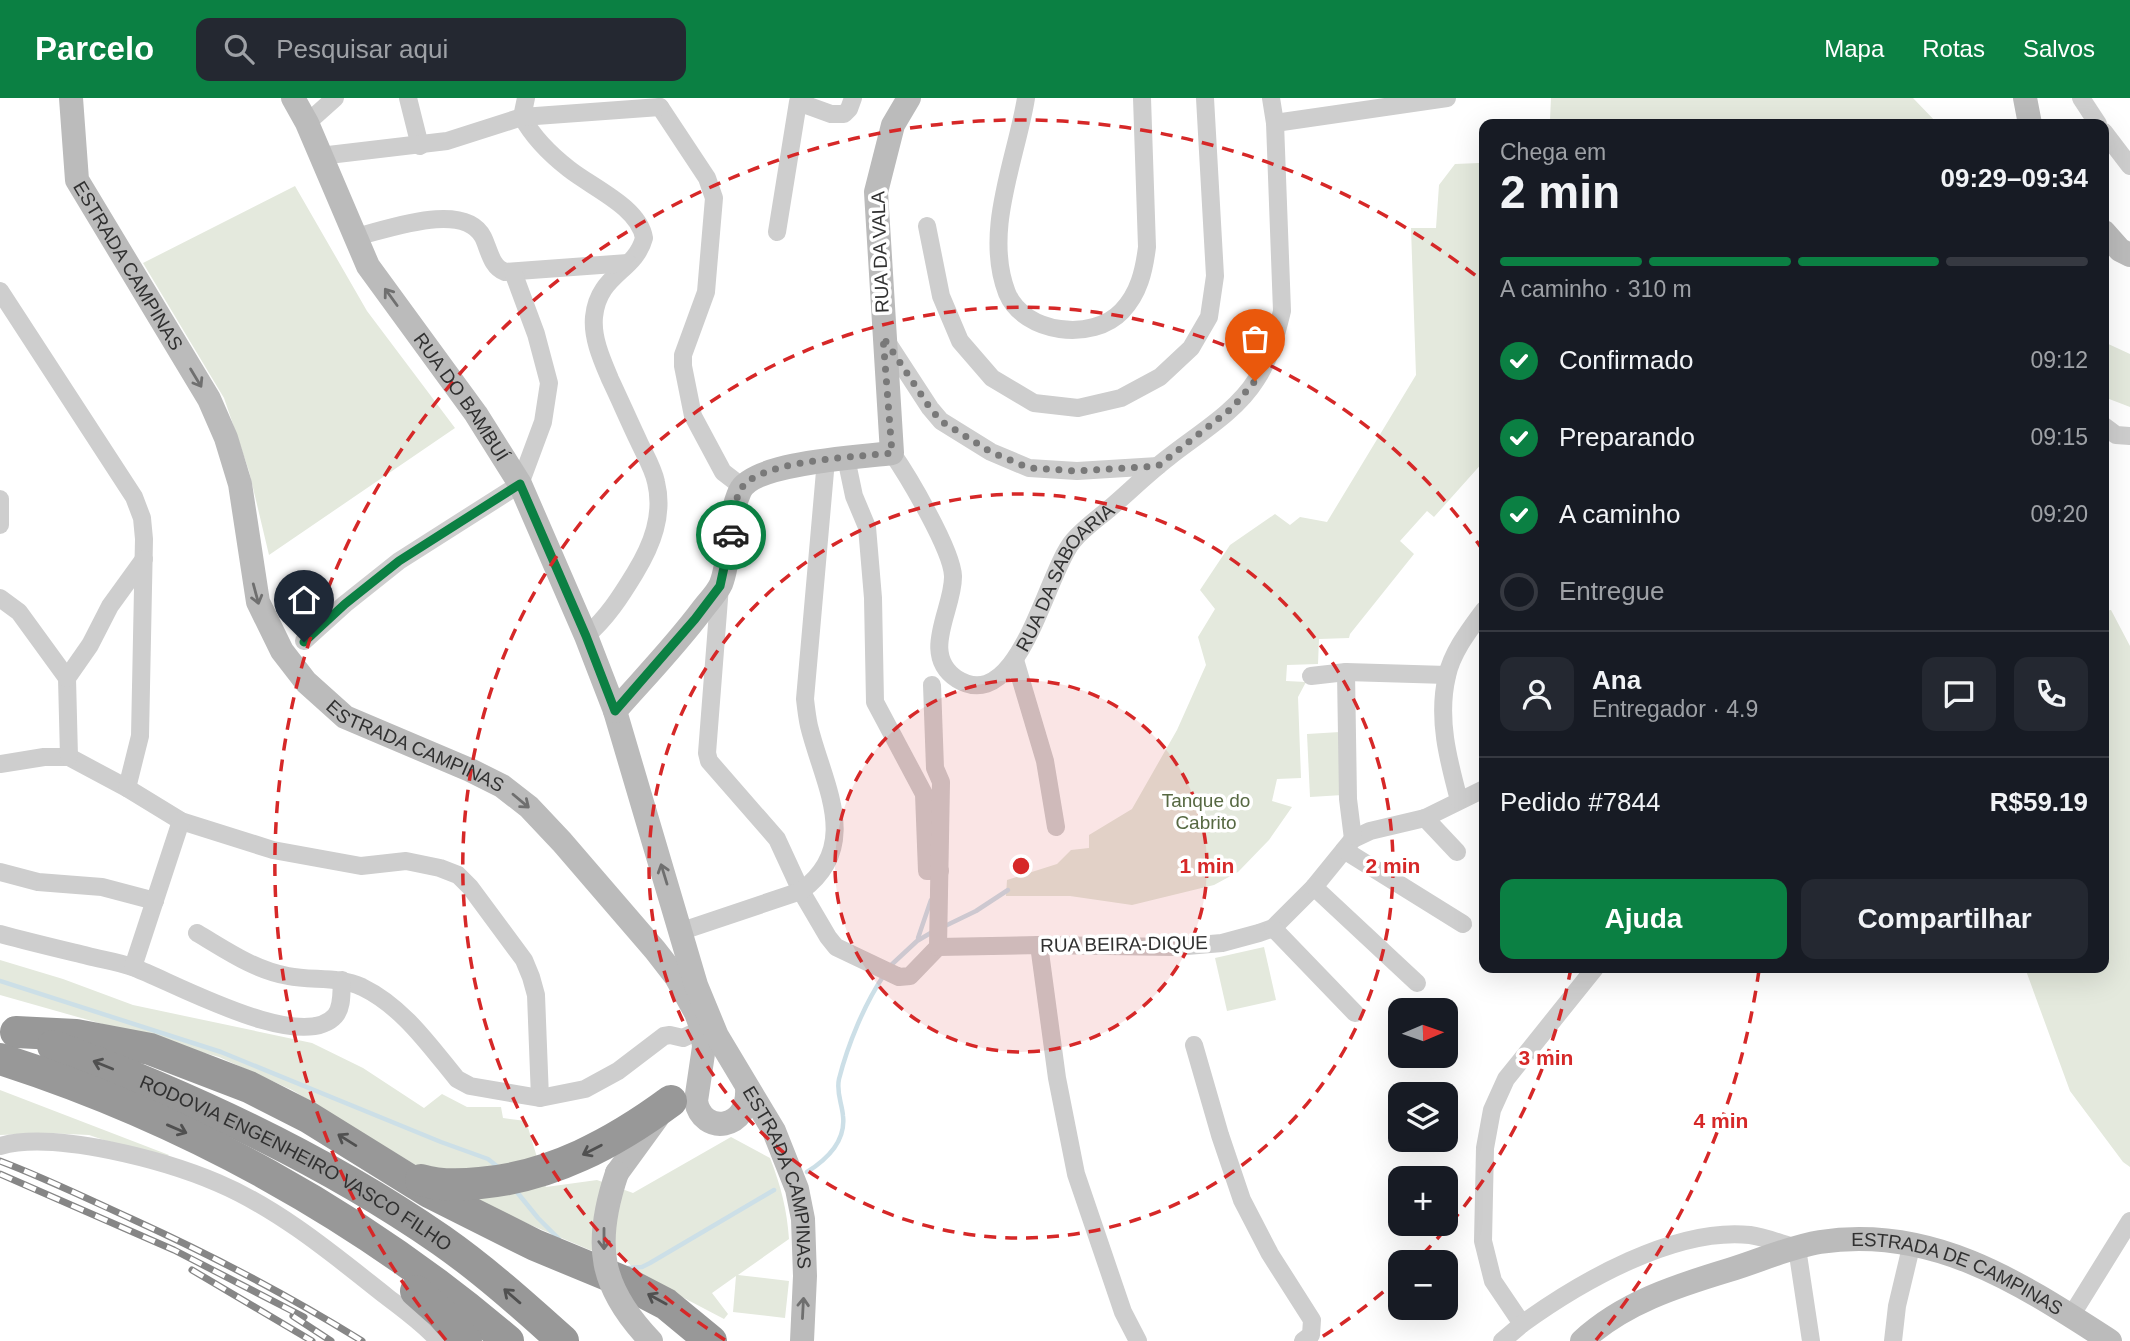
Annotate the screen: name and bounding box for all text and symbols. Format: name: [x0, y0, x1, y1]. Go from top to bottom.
search box: [196, 18, 686, 81]
text: Parcelo: [35, 30, 154, 67]
icon: search: [220, 30, 258, 68]
text: Pesquisar aqui: [276, 34, 448, 64]
text: Mapa: [1824, 35, 1884, 62]
text: Rotas: [1922, 35, 1985, 62]
text: Salvos: [2023, 35, 2095, 62]
text: Chega em: [1500, 139, 1606, 165]
text: 09:29–09:34: [1941, 163, 2088, 193]
text: 2 min: [1500, 166, 1620, 218]
street label: ESTRADA CAMPINAS: [70, 177, 187, 354]
street label: RUA DA VALA: [867, 190, 893, 313]
text: A caminho · 310 m: [1500, 276, 1692, 302]
one-way arrow: [384, 288, 398, 307]
pin: [1225, 309, 1285, 381]
icon: bag: [1236, 320, 1274, 358]
street label: RUA DO BAMBUÍ: [410, 329, 514, 465]
icon: check: [1500, 342, 1538, 380]
text: Confirmado: [1559, 345, 1693, 375]
text: 09:12: [2030, 347, 2088, 373]
one-way arrow: [190, 367, 204, 387]
icon: check: [1500, 419, 1538, 457]
text: Preparando: [1559, 422, 1695, 452]
text: 09:15: [2030, 424, 2088, 450]
icon: check: [1500, 496, 1538, 534]
street label: RUA DA SABOARIA: [1011, 499, 1118, 655]
text: A caminho: [1559, 499, 1680, 529]
courier: [696, 500, 766, 570]
text: 09:20: [2030, 501, 2088, 527]
icon: car: [712, 516, 750, 554]
pin: [274, 570, 334, 642]
text: Entregue: [1559, 576, 1665, 606]
icon: home: [285, 581, 323, 619]
one-way arrow: [251, 583, 264, 605]
button: person: [1500, 657, 1574, 731]
button: chat: [1922, 657, 1996, 731]
button: phone: [2014, 657, 2088, 731]
text: Ana: [1592, 665, 1641, 695]
street label: ESTRADA CAMPINAS: [323, 695, 508, 796]
text: Entregador · 4.9: [1592, 696, 1758, 722]
text: Pedido #7844: [1500, 787, 1660, 817]
text: R$59.19: [1990, 787, 2088, 817]
park label: Tanque do Cabrito: [1162, 790, 1250, 833]
one-way arrow: [512, 793, 530, 809]
centre of rings: [1009, 854, 1033, 878]
text: 1 min: [1180, 854, 1234, 877]
text: 2 min: [1366, 854, 1420, 877]
one-way arrow: [657, 863, 670, 885]
button: Ajuda: [1500, 879, 1787, 959]
button: Compartilhar: [1801, 879, 2088, 959]
street label: RUA BEIRA-DIQUE: [1040, 932, 1208, 956]
north arrow: [1388, 998, 1458, 1068]
map controls: [1388, 998, 1458, 1320]
text: 3 min: [1519, 1046, 1573, 1069]
one-way arrow: [92, 1057, 114, 1070]
street label: RODOVIA ENGENHEIRO VASCO FILHO: [137, 1070, 456, 1255]
street label: ESTRADA CAMPINAS: [739, 1082, 815, 1269]
button: layers: [1388, 1082, 1458, 1152]
text: 4 min: [1694, 1109, 1748, 1132]
one-way arrow: [166, 1123, 187, 1136]
one-way arrow: [337, 1132, 357, 1146]
one-way arrow: [582, 1144, 603, 1157]
button: +: [1388, 1166, 1458, 1236]
one-way arrow: [597, 1228, 611, 1251]
street label: ESTRADA DE CAMPINAS: [1851, 1228, 2067, 1319]
button: −: [1388, 1250, 1458, 1320]
one-way arrow: [503, 1288, 521, 1304]
one-way arrow: [648, 1292, 668, 1306]
one-way arrow: [797, 1297, 810, 1320]

